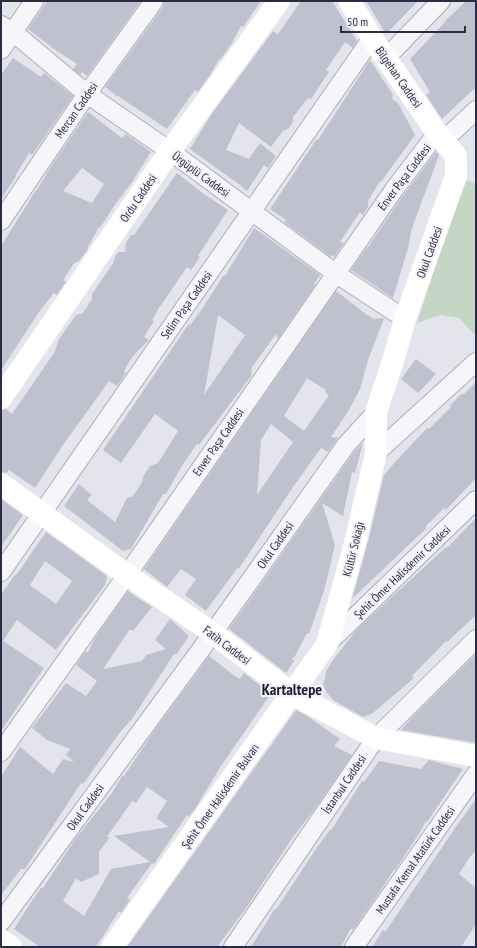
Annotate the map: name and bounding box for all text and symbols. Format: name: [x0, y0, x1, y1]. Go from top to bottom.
scale bar: [341, 8, 465, 34]
text: 50 m: [347, 14, 368, 29]
street label: Bilgehan Caddesi: [372, 44, 426, 110]
street label: Mercan Caddesi: [51, 79, 101, 141]
street label: Enver Paşa Caddesi: [374, 141, 434, 213]
street label: Ürgüplü Caddesi: [169, 148, 233, 200]
street label: Ordu Caddesi: [116, 171, 160, 225]
street label: Okul Caddesi: [413, 224, 445, 280]
street label: Selim Paşa Caddesi: [157, 268, 215, 342]
street label: Enver Paşa Caddesi: [189, 405, 247, 479]
street label: Okul Caddesi: [253, 519, 297, 571]
street label: Kültür Sokağı: [339, 520, 367, 578]
street label: Şehit Ömer Halisdemir Caddesi: [351, 522, 453, 622]
street label: Fatih Caddesi: [200, 622, 254, 668]
district label: Kartaltepe: [262, 679, 322, 699]
street label: Şehit Ömer Halisdemir Bulvarı: [178, 740, 262, 852]
street label: İstanbul Caddesi: [319, 752, 369, 816]
street label: Okul Caddesi: [63, 781, 107, 833]
street label: Mustafa Kemal Atatürk Caddesi: [372, 803, 458, 917]

